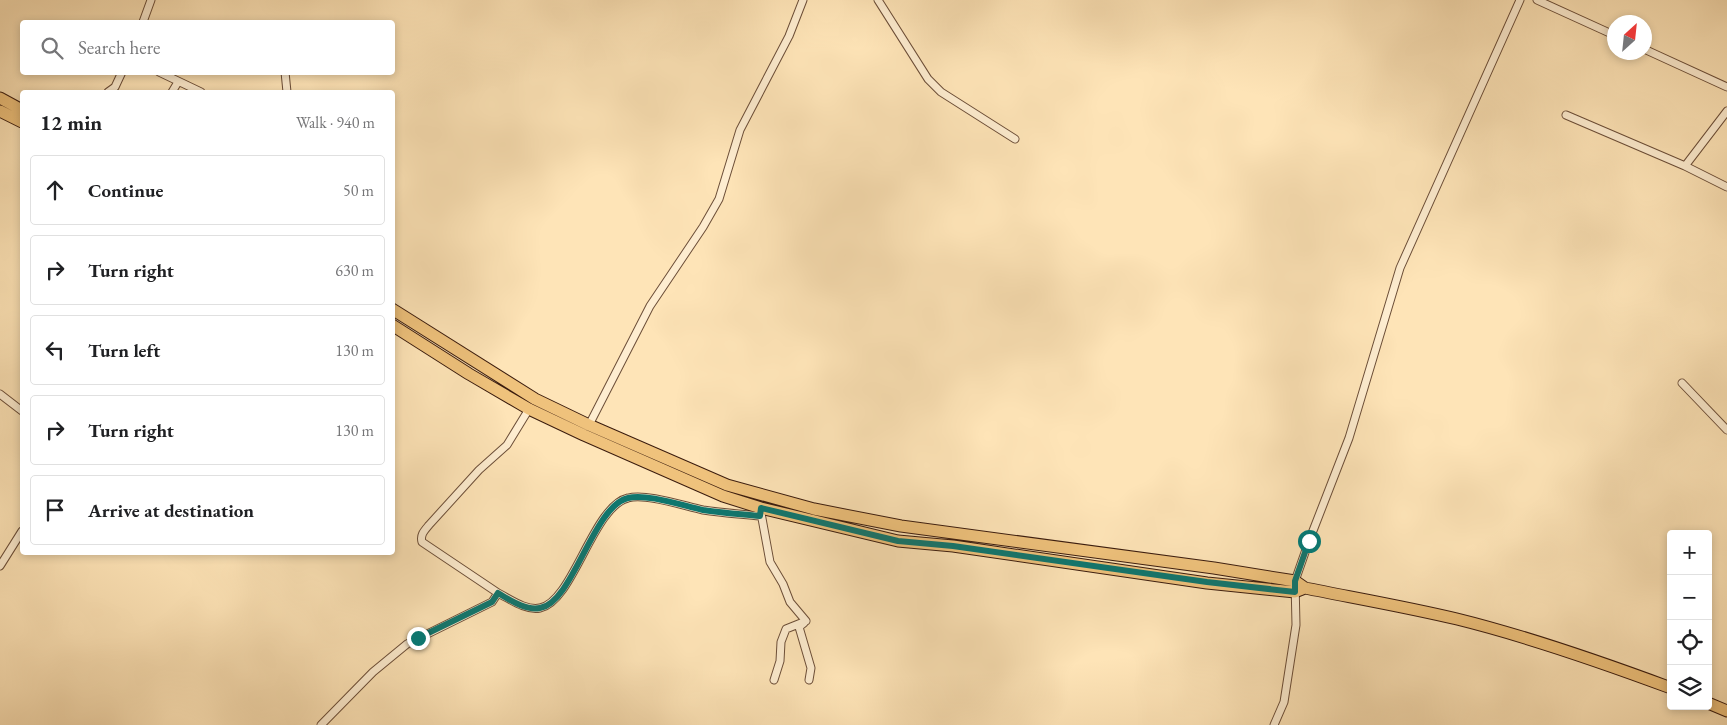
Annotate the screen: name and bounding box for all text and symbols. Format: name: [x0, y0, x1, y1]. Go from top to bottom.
north arrow: [1607, 15, 1652, 60]
search box: [20, 20, 395, 75]
icon: search: [38, 34, 66, 62]
text: Search here: [78, 35, 160, 60]
text: 12 min: [40, 109, 102, 136]
text: Walk · 940 m: [296, 112, 375, 133]
icon: ahead: [41, 176, 69, 204]
text: Continue: [88, 178, 163, 203]
text: 50 m: [343, 180, 374, 201]
icon: right: [41, 256, 69, 284]
text: Turn right: [88, 258, 174, 283]
text: 630 m: [335, 260, 374, 281]
icon: left: [41, 336, 69, 364]
text: Turn left: [88, 338, 160, 363]
text: 130 m: [335, 340, 374, 361]
icon: right: [41, 416, 69, 444]
text: Turn right: [88, 418, 174, 443]
text: 130 m: [335, 420, 374, 441]
icon: arrive: [41, 496, 69, 524]
text: Arrive at destination: [88, 498, 254, 523]
route start: [1298, 530, 1321, 553]
map controls: [1667, 530, 1712, 710]
button: +: [1667, 530, 1712, 575]
button: −: [1667, 575, 1712, 620]
button: locate: [1667, 620, 1712, 665]
route end: [407, 627, 430, 650]
button: layers: [1667, 665, 1712, 710]

